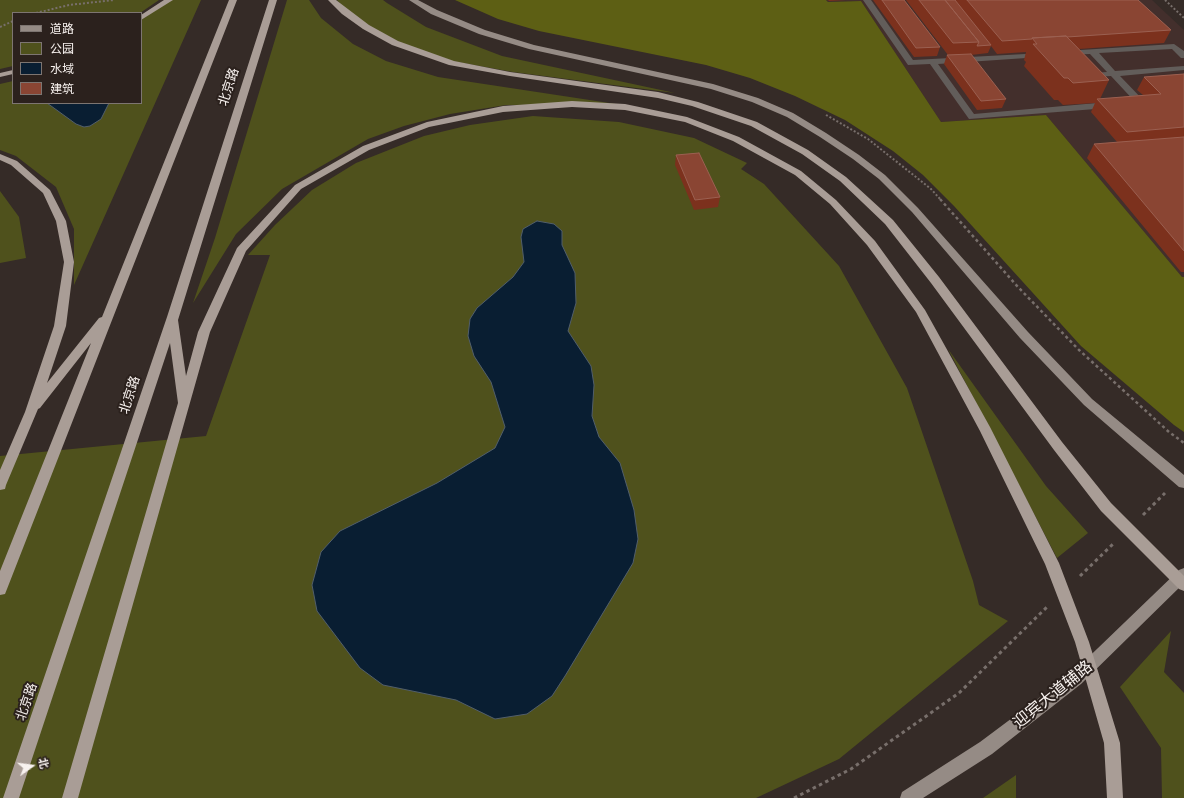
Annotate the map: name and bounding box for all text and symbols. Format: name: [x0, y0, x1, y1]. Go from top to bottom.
legend: [12, 12, 142, 104]
text: 道路: [50, 20, 74, 37]
text: 公园: [50, 40, 74, 57]
text: 水域: [50, 60, 74, 77]
street label: 北京路: [216, 66, 242, 108]
text: 建筑: [50, 80, 74, 97]
street label: 北京路: [117, 374, 143, 416]
street label: 迎宾大道辅路: [1010, 657, 1096, 733]
street label: 北京路: [13, 681, 41, 723]
north arrow: [12, 746, 52, 786]
text: 北: [36, 756, 53, 770]

